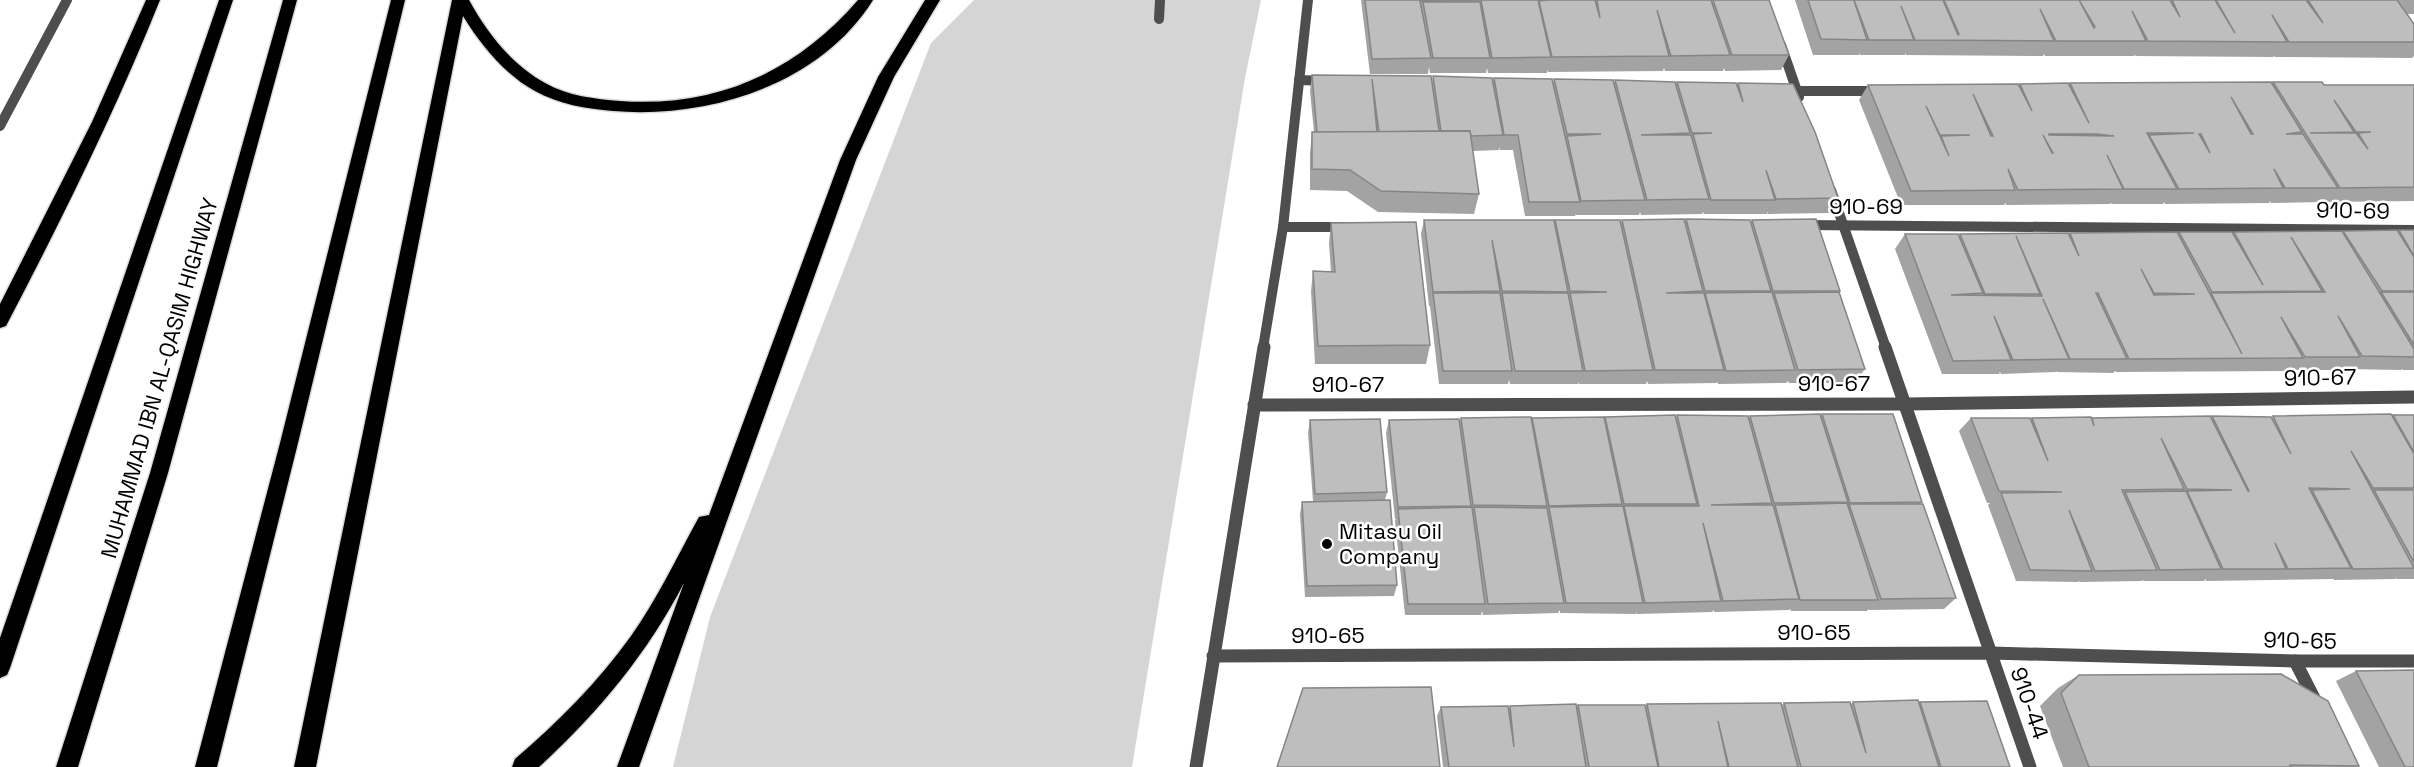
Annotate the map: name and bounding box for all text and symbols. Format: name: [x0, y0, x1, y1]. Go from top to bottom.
street label: 910-69: [1829, 192, 1903, 220]
street label: MUHAMMAD IBN AL-QASIM HIGHWAY: [94, 194, 224, 562]
street label: 910-69: [2316, 195, 2390, 225]
street label: 910-67: [2284, 362, 2356, 392]
street label: 910-67: [1798, 369, 1870, 397]
street label: 910-67: [1312, 370, 1384, 398]
place label: Mitasu Oil Company: [1339, 517, 1442, 570]
marker: Mitasu Oil Company: [1320, 537, 1334, 551]
street label: 910-65: [1777, 618, 1851, 646]
street label: 910-65: [1291, 621, 1365, 649]
street label: 910-65: [2263, 625, 2337, 655]
street label: 910-44: [2005, 663, 2055, 743]

